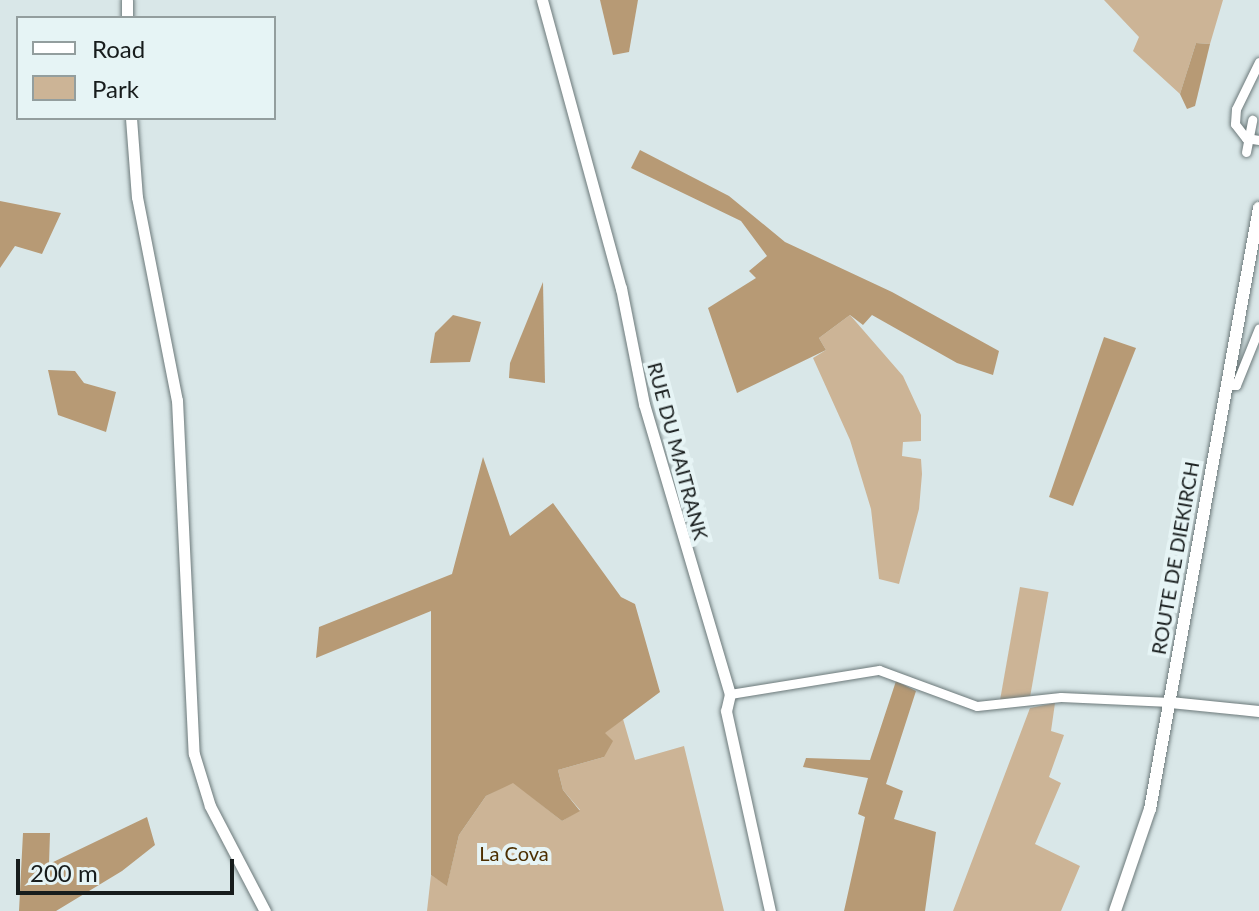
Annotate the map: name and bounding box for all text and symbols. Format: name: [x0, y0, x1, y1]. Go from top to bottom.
legend: [16, 16, 276, 120]
text: Road: [92, 34, 145, 63]
text: Park: [92, 74, 139, 103]
street label: RUE DU MAITRANK: [643, 360, 713, 542]
street label: ROUTE DE DIEKIRCH: [1146, 460, 1204, 656]
park label: La Cova: [479, 841, 549, 865]
scale bar: [20, 843, 238, 893]
text: 200 m: [30, 858, 98, 887]

